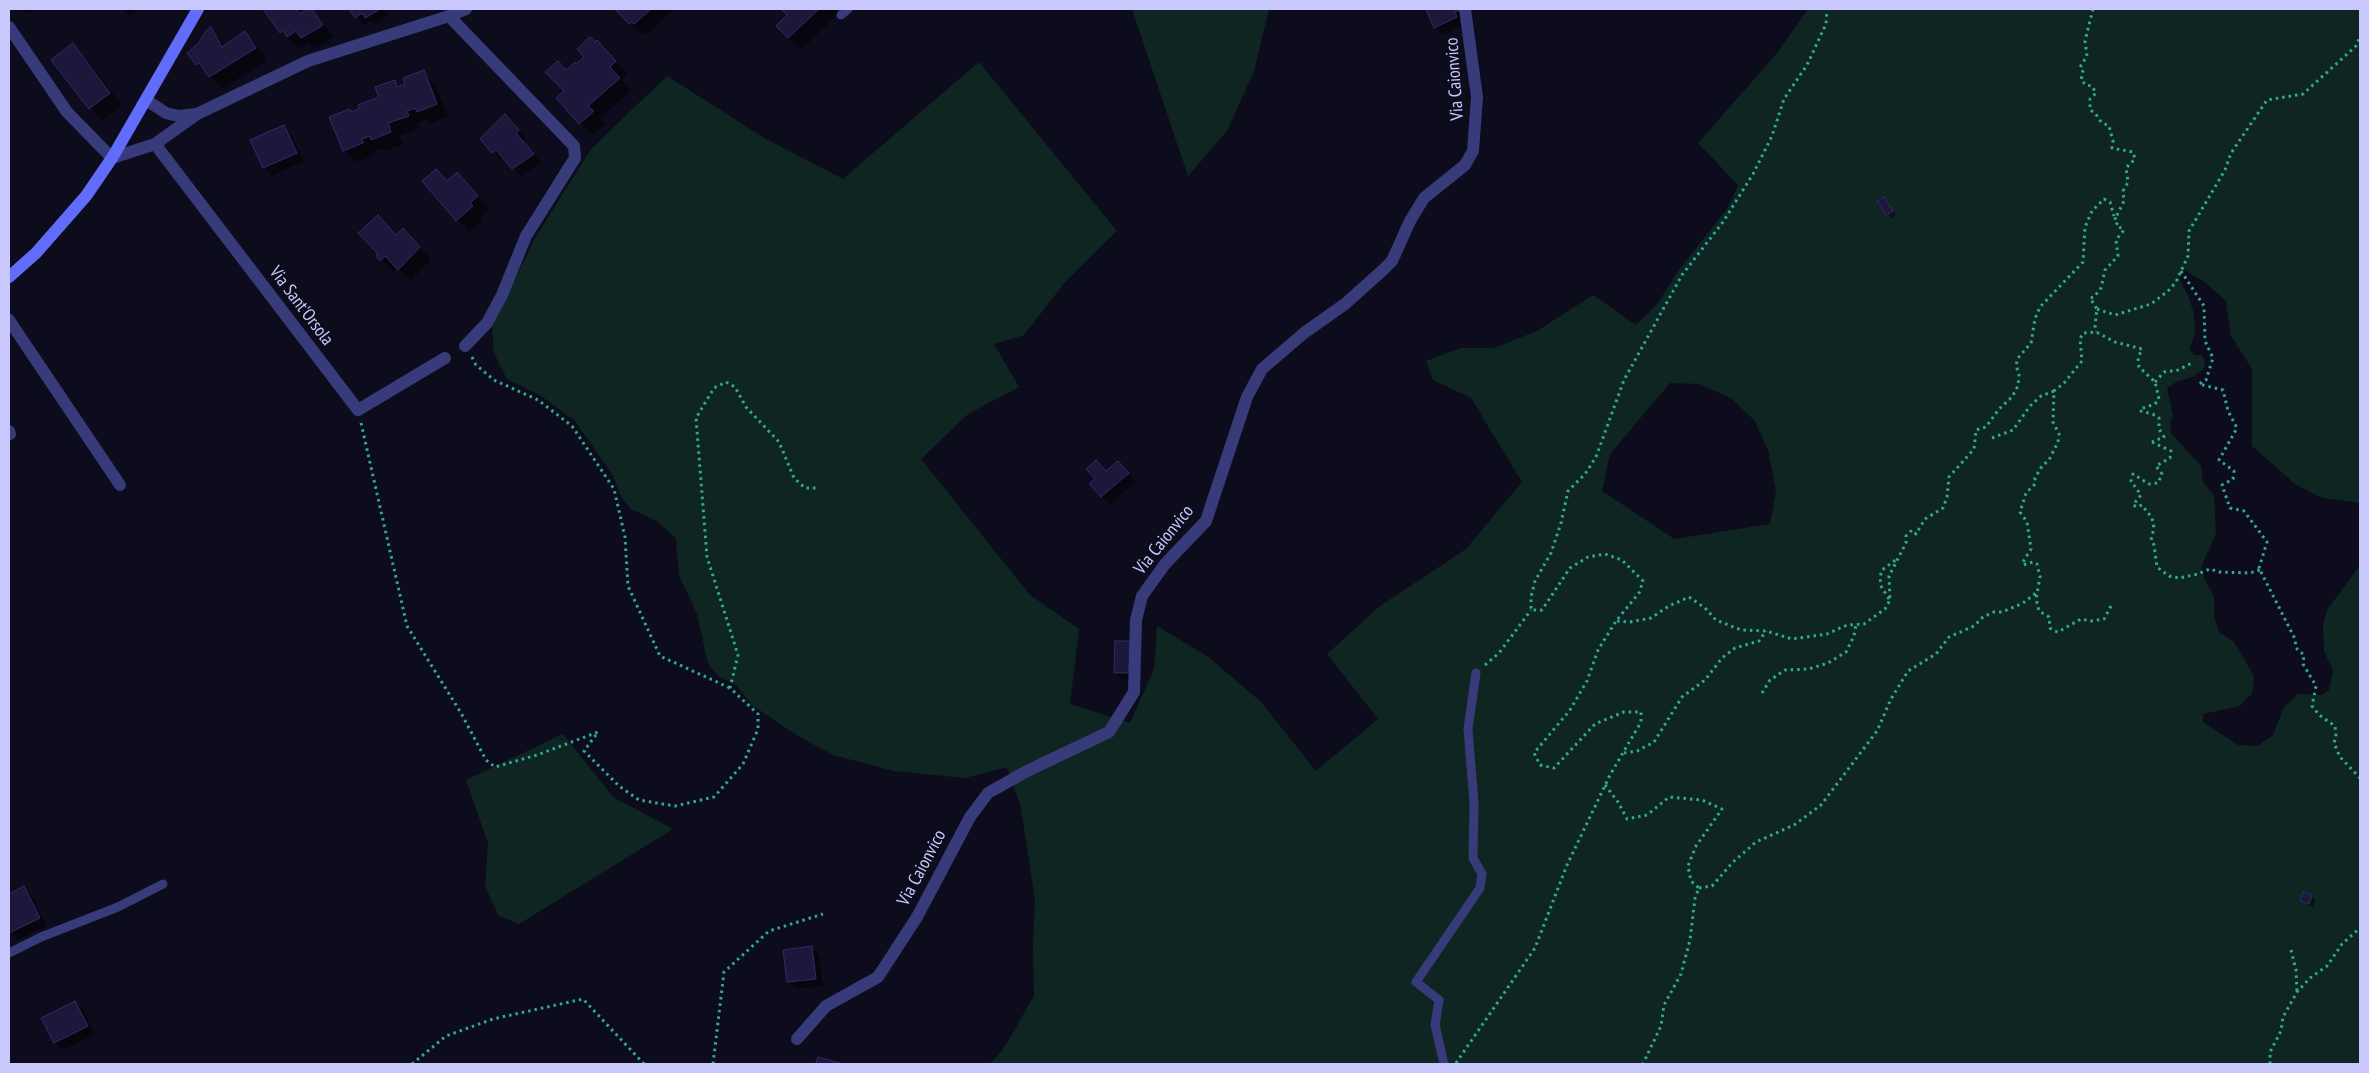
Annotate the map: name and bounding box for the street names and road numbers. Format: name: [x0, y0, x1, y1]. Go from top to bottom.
street label: Via Caionvico: [1441, 37, 1469, 121]
street label: Via Sant'Orsola: [264, 262, 338, 350]
street label: Via Caionvico: [1130, 501, 1198, 579]
street label: Via Caionvico: [893, 826, 951, 910]

